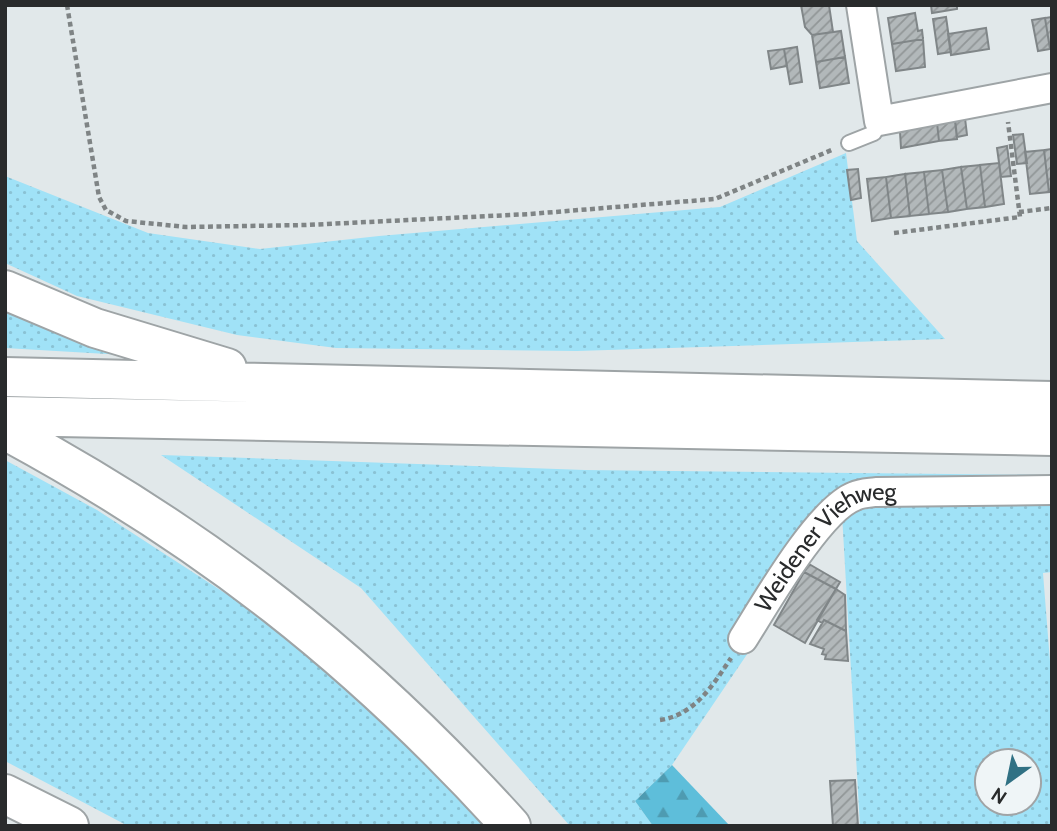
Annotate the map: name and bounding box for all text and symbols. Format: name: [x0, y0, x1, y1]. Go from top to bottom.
street label: Weidener Viehweg: [748, 477, 898, 617]
north arrow: [973, 747, 1043, 817]
text: N: [987, 783, 1011, 809]

